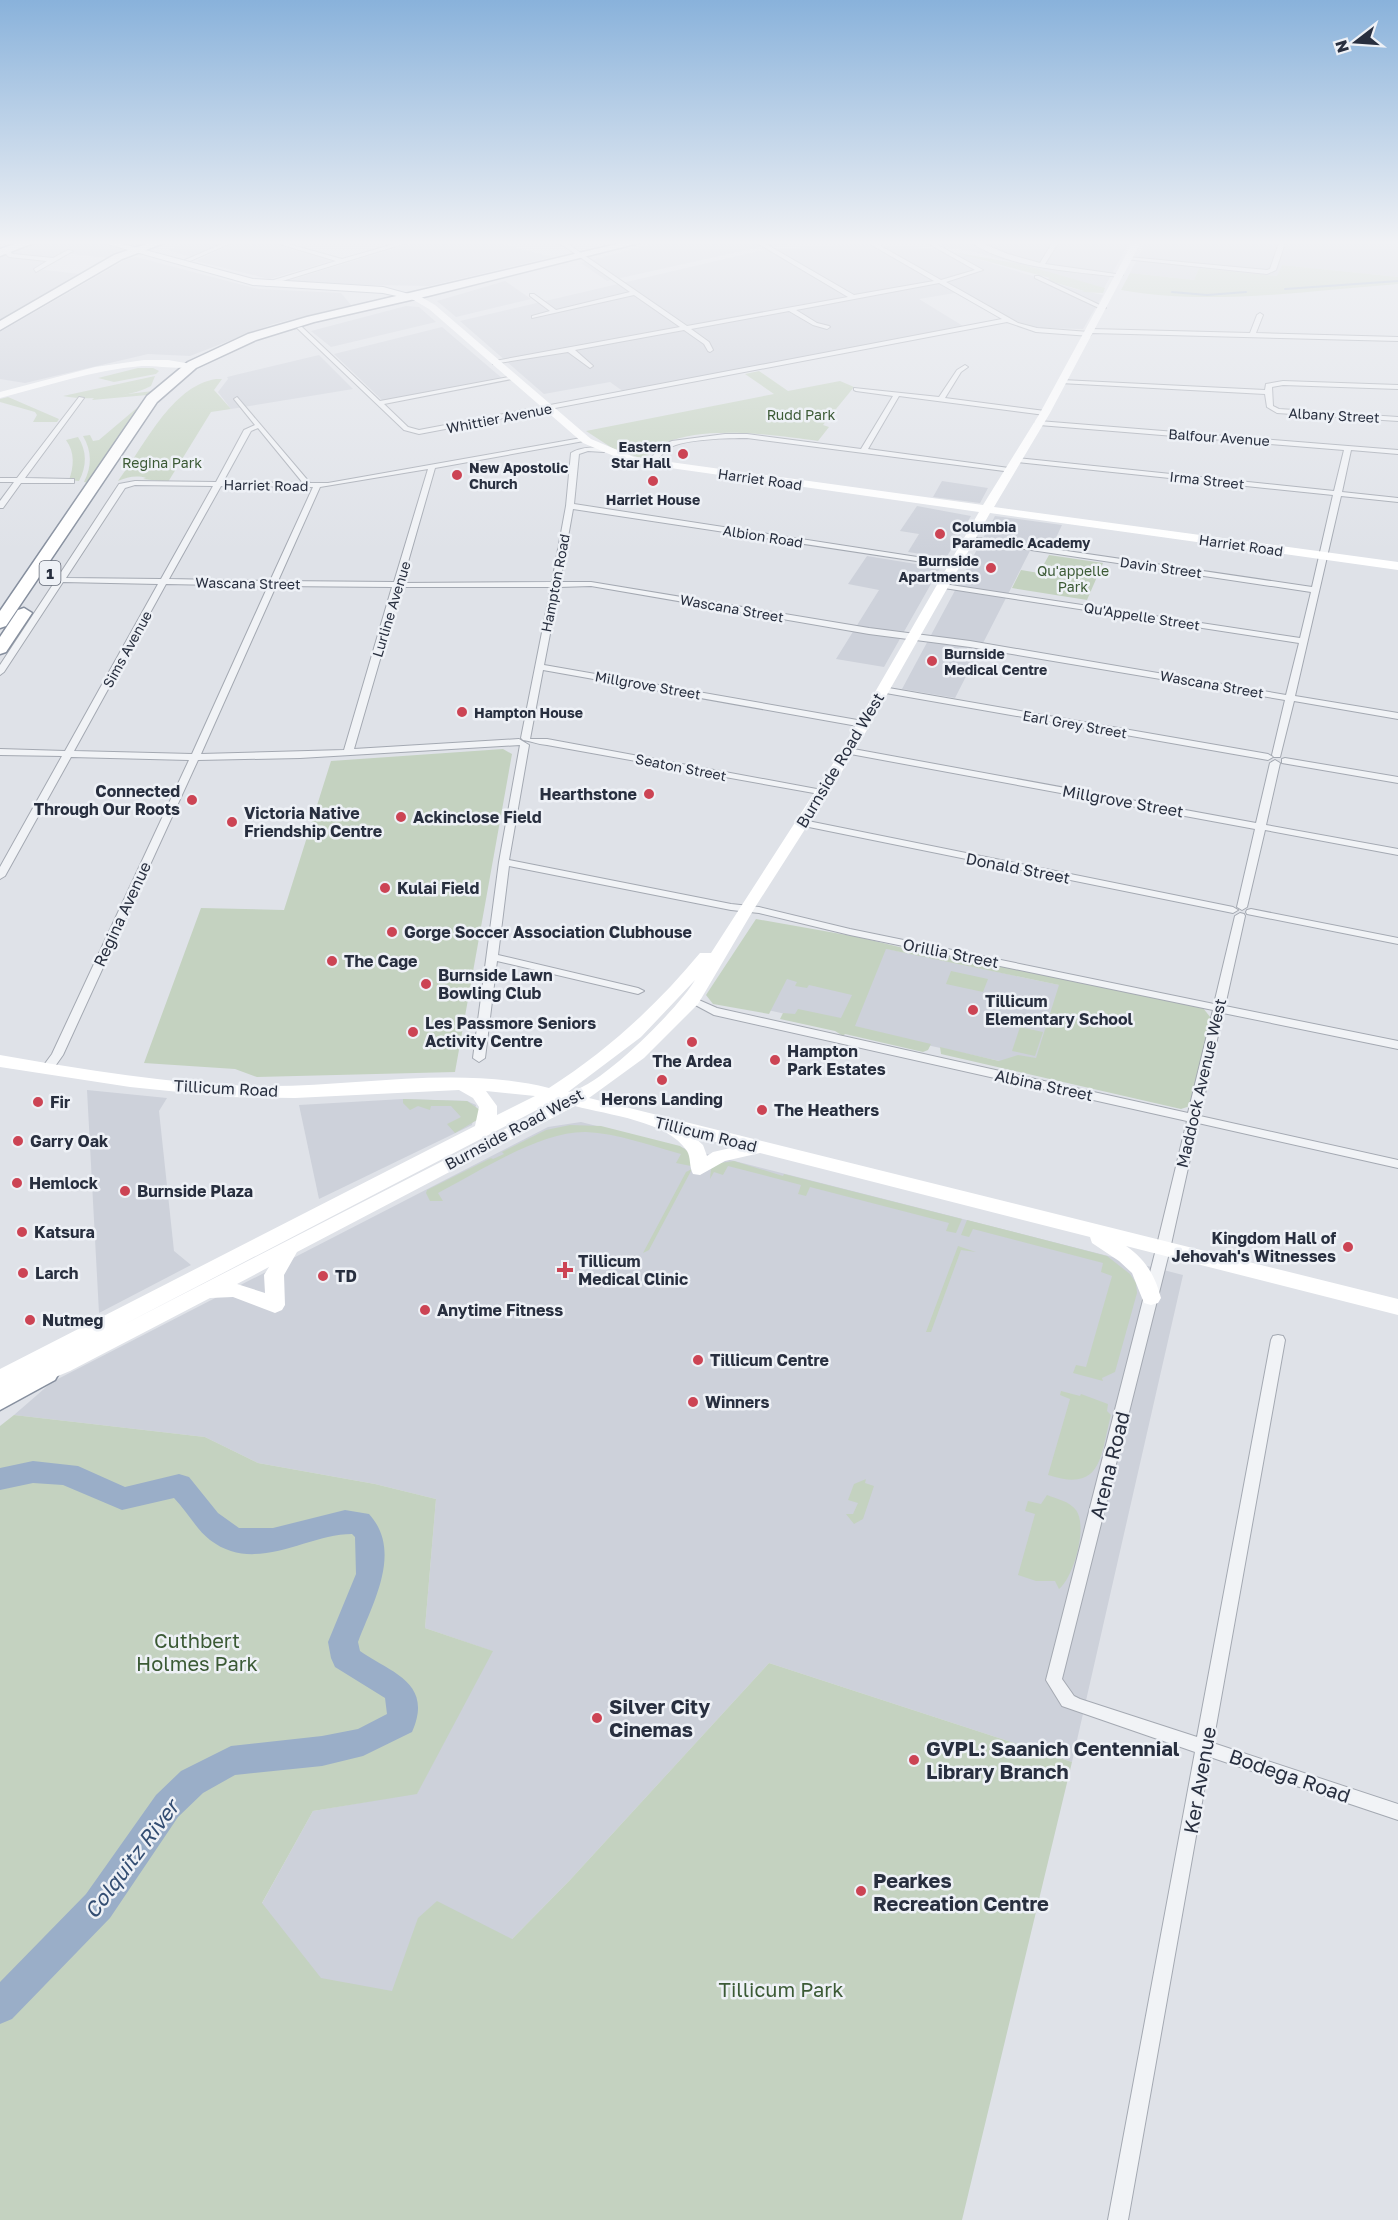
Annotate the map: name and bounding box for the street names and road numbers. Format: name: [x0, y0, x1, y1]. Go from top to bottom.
street label: Whittier Avenue: [445, 399, 553, 437]
street label: Albany Street: [1288, 404, 1380, 426]
street label: Balfour Avenue: [1168, 425, 1270, 449]
street label: Harriet Road: [717, 465, 803, 493]
street label: Irma Street: [1169, 468, 1245, 492]
street label: Harriet Road: [223, 476, 309, 494]
street label: Albion Road: [722, 521, 804, 551]
street label: Harriet Road: [1198, 531, 1284, 559]
street label: Hampton Road: [537, 532, 573, 634]
street label: Davin Street: [1119, 553, 1203, 581]
street label: Lurline Avenue: [368, 559, 414, 659]
road number: 1: [40, 561, 60, 585]
street label: Wascana Street: [195, 574, 301, 592]
street label: Wascana Street: [679, 590, 785, 626]
street label: Qu'Appelle Street: [1083, 598, 1201, 634]
street label: Sims Avenue: [99, 608, 155, 690]
street label: Wascana Street: [1159, 666, 1265, 702]
street label: Millgrove Street: [594, 667, 702, 703]
street label: Burnside Road West: [792, 689, 888, 831]
street label: Earl Grey Street: [1022, 706, 1128, 742]
street label: Seaton Street: [634, 750, 728, 784]
street label: Millgrove Street: [1061, 781, 1185, 821]
street label: Donald Street: [964, 848, 1072, 888]
street label: Regina Avenue: [89, 858, 155, 970]
street label: Orillia Street: [901, 934, 1001, 972]
street label: Maddock Avenue West: [1172, 996, 1230, 1170]
street label: Albina Street: [993, 1065, 1095, 1105]
street label: Tillicum Road: [173, 1075, 279, 1101]
street label: Burnside Road West: [441, 1084, 587, 1174]
street label: Tillicum Road: [653, 1112, 759, 1156]
street label: Arena Road: [1084, 1409, 1134, 1521]
street label: Ker Avenue: [1178, 1725, 1220, 1835]
street label: Bodega Road: [1226, 1743, 1354, 1807]

